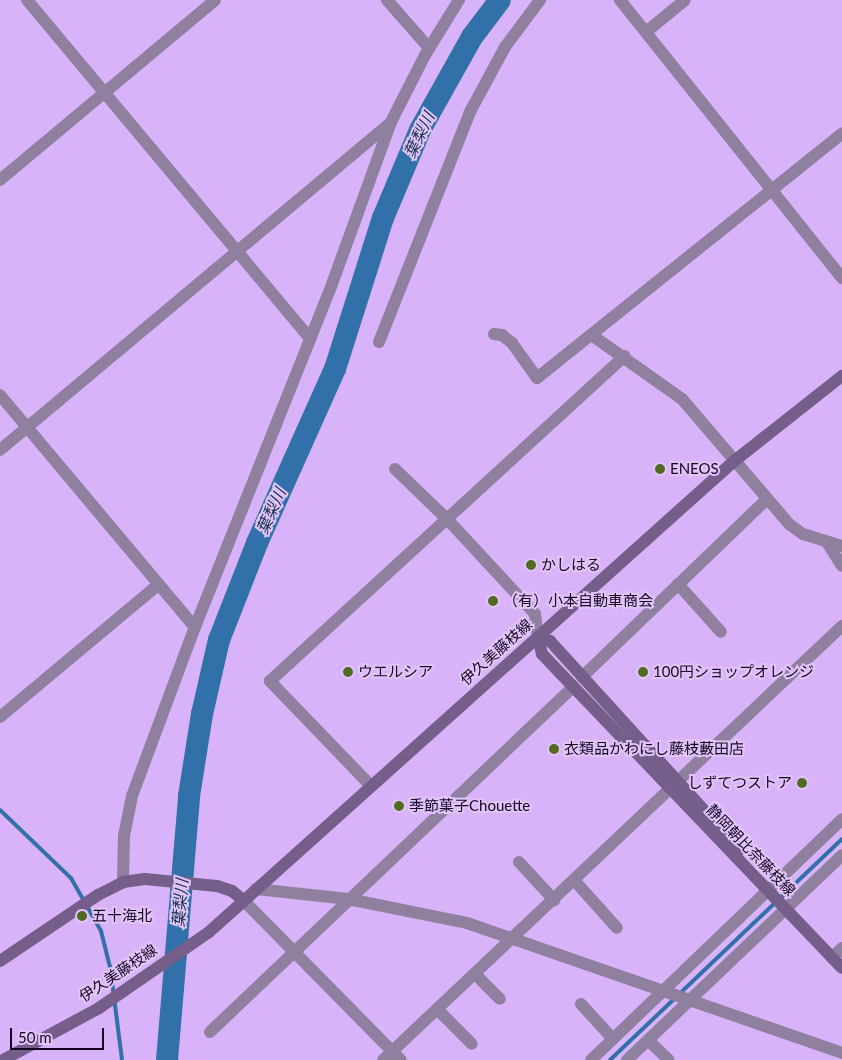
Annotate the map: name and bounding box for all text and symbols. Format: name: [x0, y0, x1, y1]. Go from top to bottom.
water label: 葉梨川: [400, 109, 438, 161]
place label: ENEOS: [670, 460, 719, 478]
marker: ENEOS: [654, 463, 666, 475]
water label: 葉梨川: [252, 485, 290, 537]
place label: かしはる: [541, 556, 601, 574]
marker: かしはる: [525, 559, 537, 571]
place label: （有）小本自動車商会: [503, 592, 653, 610]
marker: （有）小本自動車商会: [487, 595, 499, 607]
street label: 伊久美藤枝線: [457, 615, 535, 689]
place label: ウエルシア: [358, 663, 433, 681]
place label: 100円ショップオレンジ: [653, 663, 814, 681]
marker: ウエルシア: [342, 666, 354, 678]
marker: 100円ショップオレンジ: [637, 666, 649, 678]
place label: 衣類品かわにし藤枝藪田店: [564, 740, 744, 758]
marker: 衣類品かわにし藤枝藪田店: [548, 743, 560, 755]
place label: しずてつストア: [687, 774, 792, 792]
marker: しずてつストア: [796, 777, 808, 789]
place label: 季節菓子Chouette: [409, 797, 530, 815]
marker: 季節菓子Chouette: [393, 800, 405, 812]
street label: 静岡朝比奈藤枝線: [703, 801, 799, 899]
water label: 葉梨川: [168, 878, 192, 928]
place label: 五十海北: [92, 907, 152, 925]
marker: 五十海北: [76, 910, 88, 922]
street label: 伊久美藤枝線: [76, 940, 160, 1006]
scale bar: [12, 1018, 106, 1050]
text: 50 m: [18, 1028, 52, 1046]

